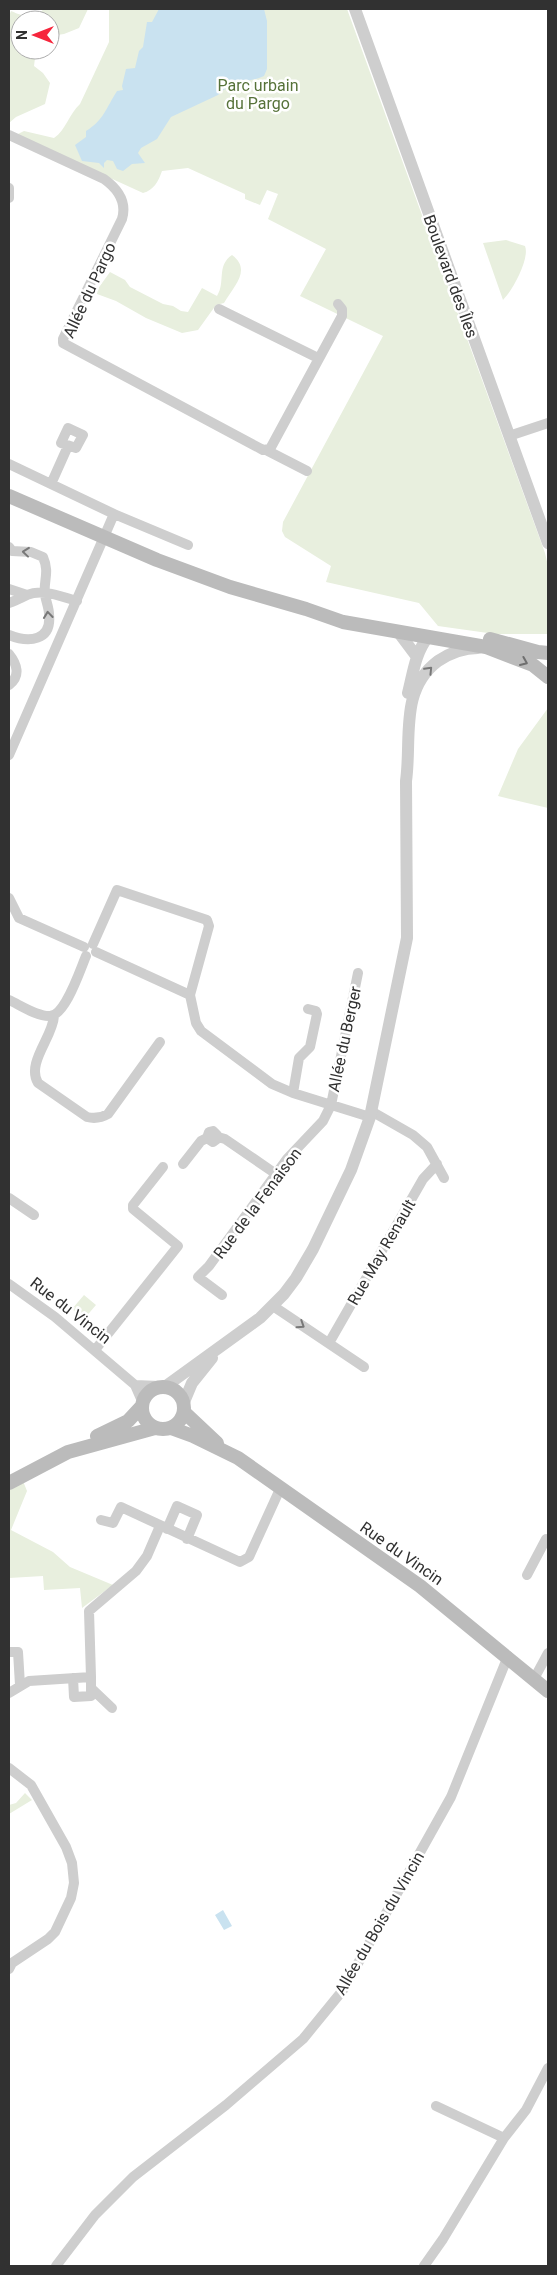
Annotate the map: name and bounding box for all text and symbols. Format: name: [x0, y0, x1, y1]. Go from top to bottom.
north arrow: [10, 10, 60, 60]
text: N: [14, 30, 30, 40]
park label: Parc urbain du Pargo: [218, 76, 298, 113]
street label: Boulevard des Îles: [419, 212, 482, 340]
street label: Allée du Pargo: [59, 239, 120, 341]
one-way arrow: [22, 547, 30, 558]
one-way arrow: [43, 611, 54, 619]
one-way arrow: [519, 655, 528, 666]
one-way arrow: [423, 666, 432, 675]
street label: Allée du Berger: [324, 984, 365, 1094]
street label: Rue de la Fenaison: [209, 1144, 305, 1263]
street label: Rue May Renault: [343, 1196, 419, 1309]
street label: Rue du Vincin: [27, 1273, 115, 1348]
one-way arrow: [295, 1319, 305, 1328]
street label: Rue du Vincin: [357, 1518, 447, 1589]
street label: Allée du Bois du Vincin: [331, 1848, 428, 1998]

